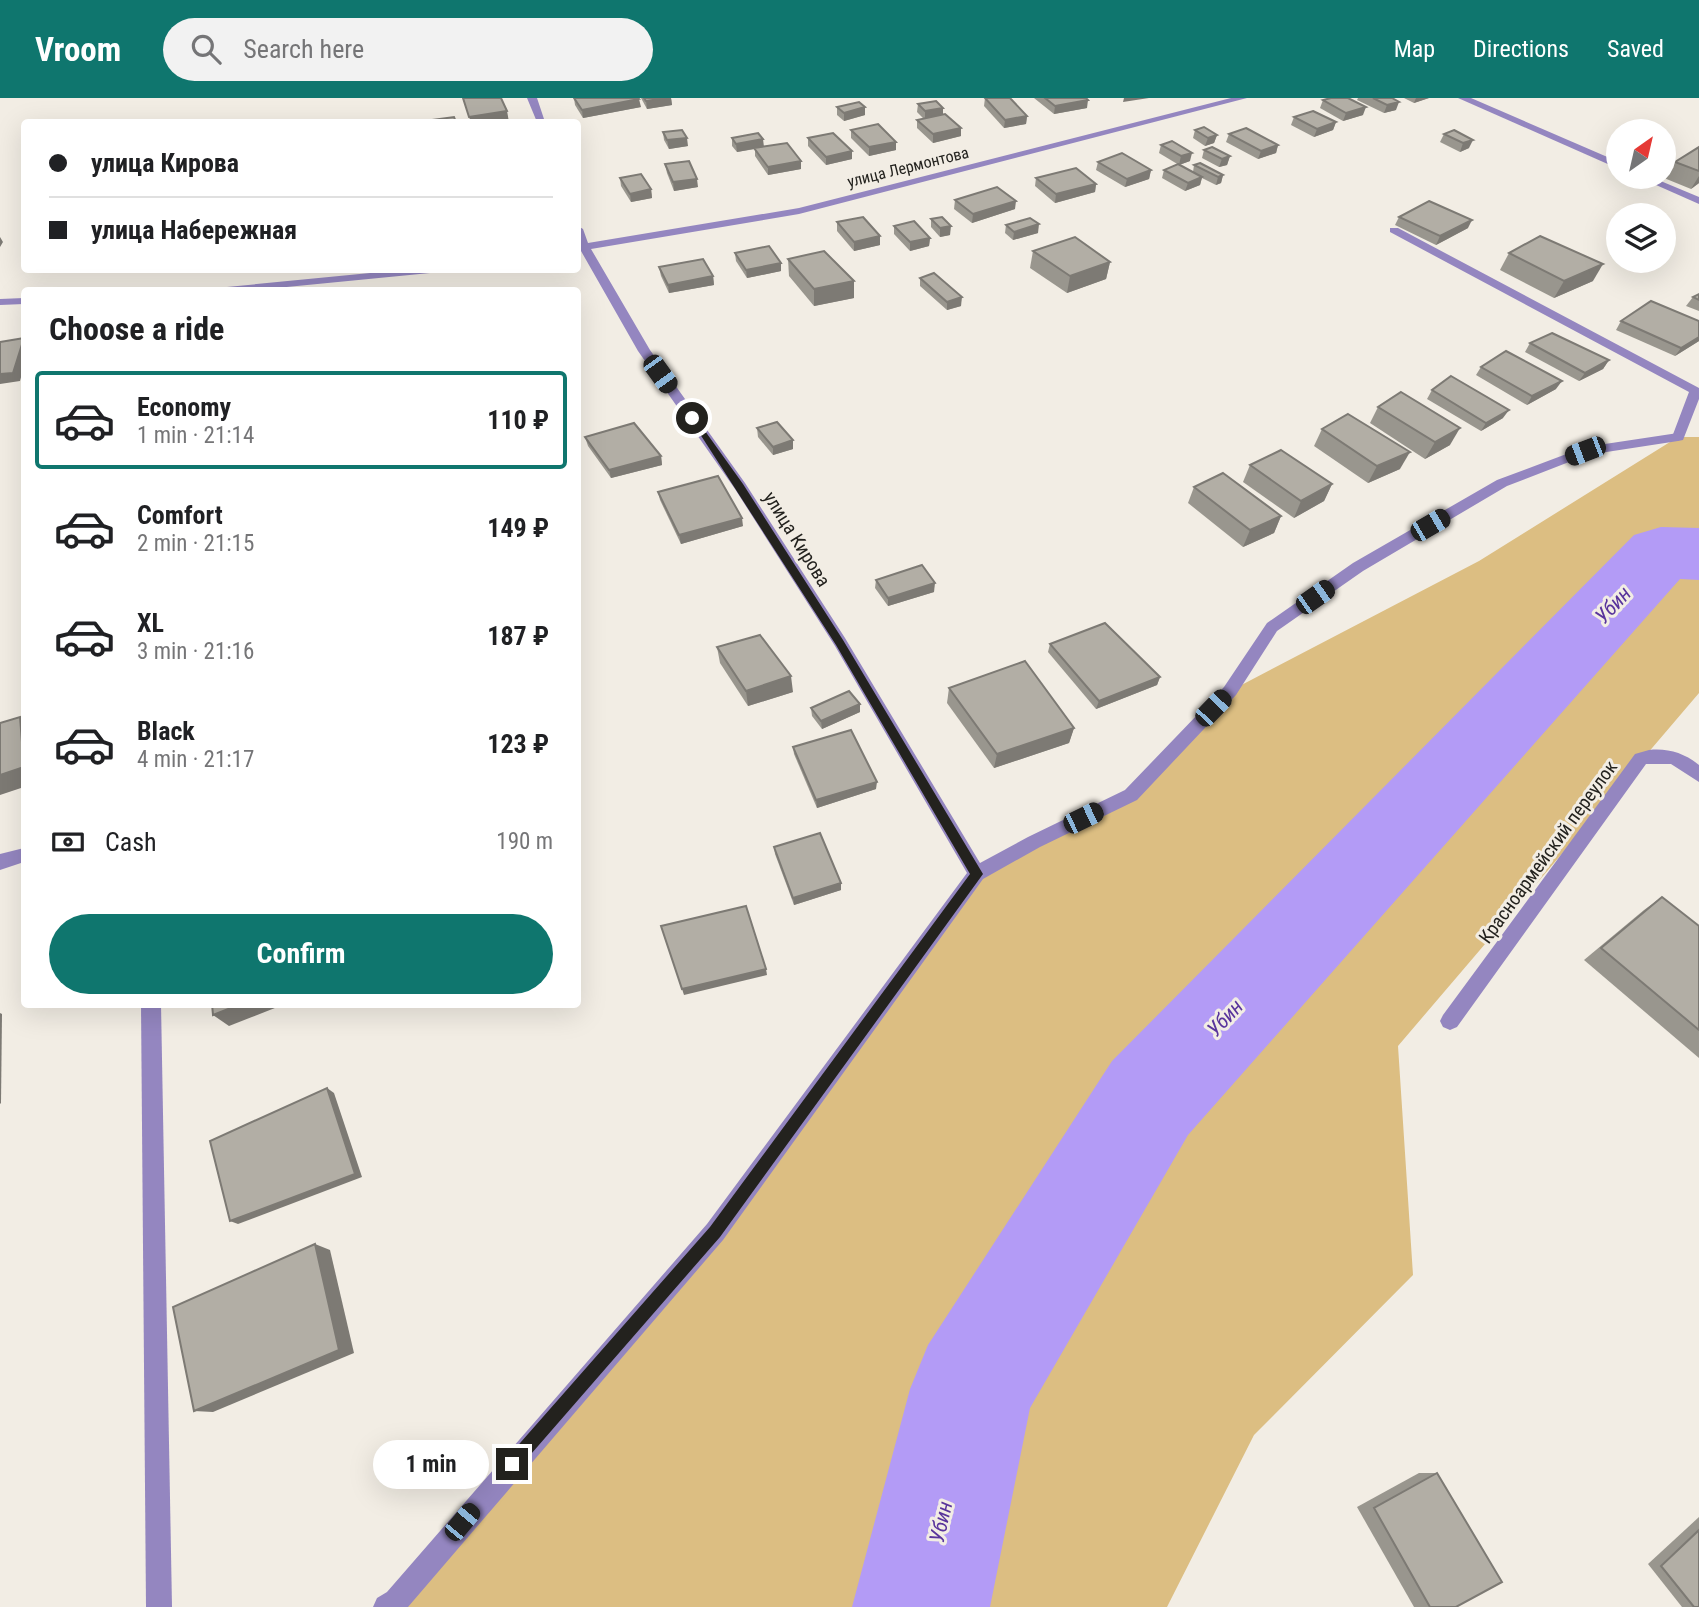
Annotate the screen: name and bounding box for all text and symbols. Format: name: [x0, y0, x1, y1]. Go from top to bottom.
search box: [163, 18, 653, 81]
text: Vroom: [35, 30, 121, 69]
icon: search: [187, 30, 225, 68]
text: Search here: [243, 34, 364, 64]
text: Map: [1394, 35, 1435, 63]
text: Directions: [1473, 35, 1569, 63]
text: Saved: [1607, 35, 1664, 63]
north arrow: [1606, 119, 1676, 189]
map controls: [1606, 119, 1676, 273]
street label: улица Лермонтова: [845, 143, 971, 191]
text: улица Кирова: [91, 148, 239, 178]
button: layers: [1606, 203, 1676, 273]
text: улица Набережная: [91, 215, 297, 245]
text: Choose a ride: [49, 310, 224, 348]
car: [640, 351, 681, 397]
icon: car: [53, 389, 116, 452]
text: Economy: [137, 392, 231, 422]
route start: [676, 402, 708, 434]
text: 110 ₽: [487, 405, 549, 435]
text: 1 min · 21:14: [137, 422, 254, 449]
car: [1562, 434, 1609, 468]
street label: улица Кирова: [759, 487, 835, 591]
icon: car: [53, 497, 116, 560]
text: Comfort: [137, 500, 223, 530]
car: [1407, 505, 1454, 545]
text: 149 ₽: [487, 513, 549, 543]
text: 2 min · 21:15: [137, 530, 254, 557]
car: [1292, 576, 1339, 618]
water label: Убин: [1590, 582, 1636, 628]
icon: car: [53, 605, 116, 668]
text: XL: [137, 608, 164, 638]
text: 187 ₽: [487, 621, 549, 651]
text: 3 min · 21:16: [137, 638, 254, 665]
car: [1191, 686, 1236, 730]
icon: car: [53, 713, 116, 776]
text: Black: [137, 716, 195, 746]
text: 123 ₽: [487, 729, 549, 759]
text: 4 min · 21:17: [137, 746, 254, 773]
street label: Красноармейский переулок: [1474, 756, 1622, 948]
car: [1060, 799, 1107, 837]
icon: cash: [49, 823, 87, 861]
text: Cash: [105, 827, 157, 857]
text: 190 m: [496, 828, 553, 855]
button: Confirm: [49, 914, 553, 994]
water label: Убин: [1202, 995, 1248, 1041]
callout: 1 min: [372, 1440, 488, 1488]
route end: [496, 1448, 528, 1480]
text: 1 min: [405, 1451, 457, 1478]
car: [441, 1499, 484, 1545]
water label: Убин: [925, 1499, 957, 1545]

